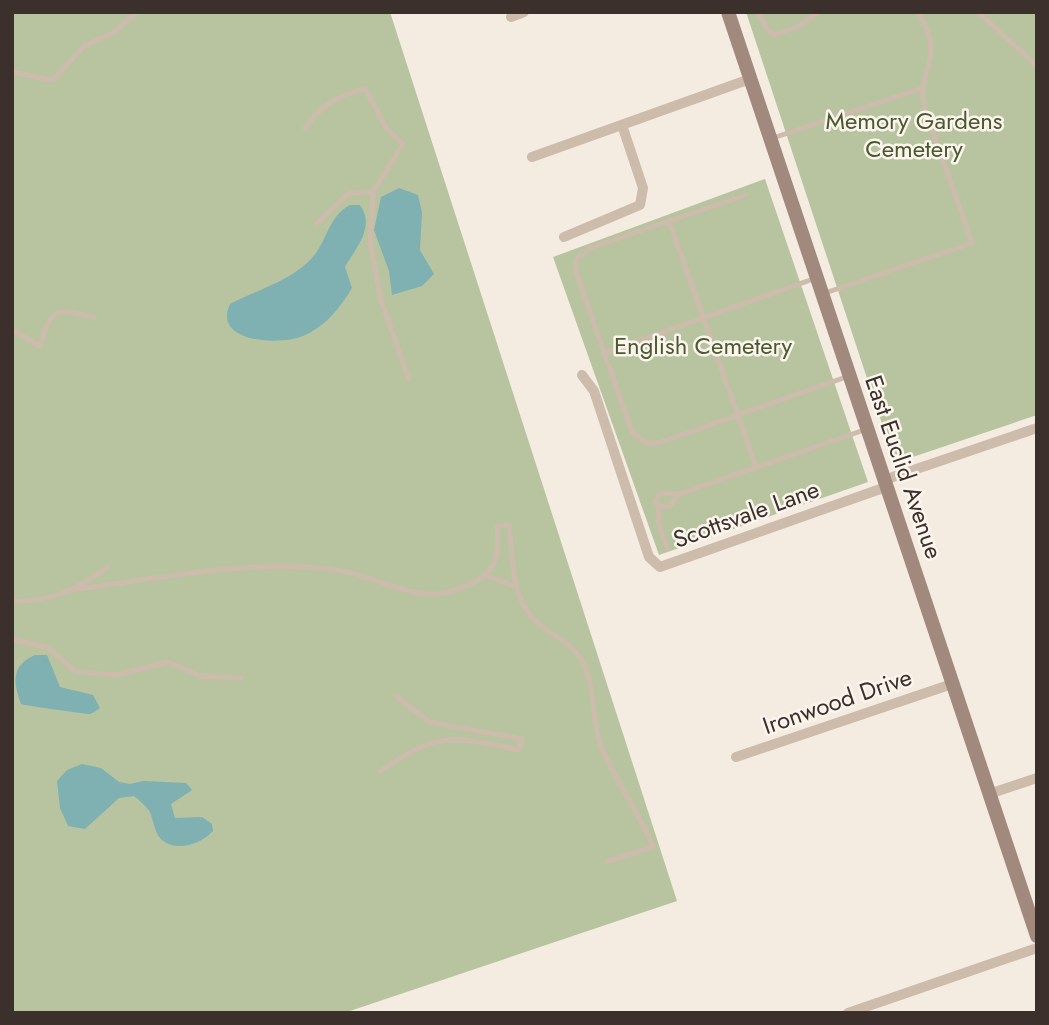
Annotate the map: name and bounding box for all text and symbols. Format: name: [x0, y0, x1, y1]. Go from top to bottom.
park label: Memory Gardens Cemetery: [825, 103, 1003, 166]
park label: English Cemetery: [614, 328, 793, 363]
street label: East Euclid Avenue: [856, 371, 952, 563]
street label: Scottsvale Lane: [668, 471, 824, 557]
street label: Ironwood Drive: [758, 659, 916, 743]

